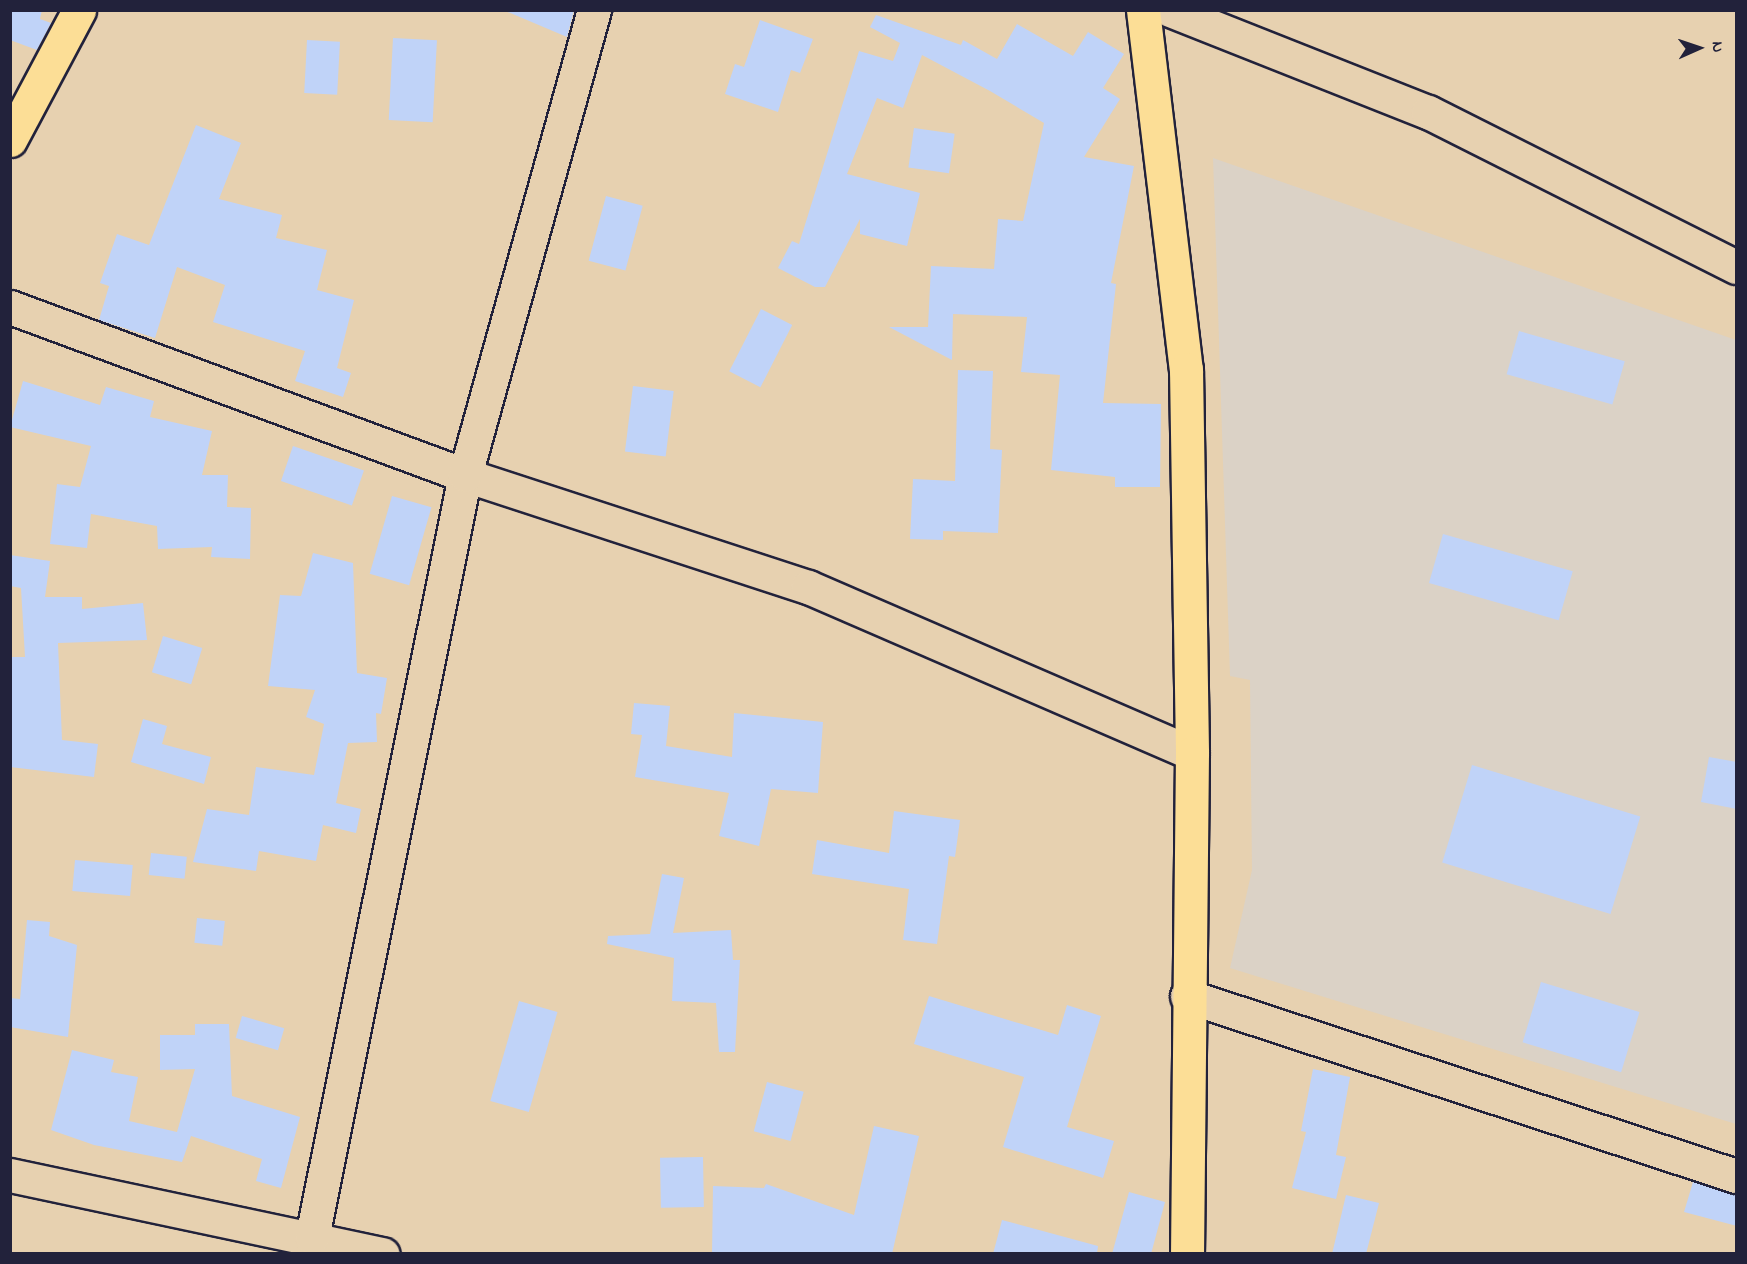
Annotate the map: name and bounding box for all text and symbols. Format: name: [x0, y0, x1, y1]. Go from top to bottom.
north arrow: [1669, 18, 1729, 78]
text: N: [1705, 41, 1729, 53]

